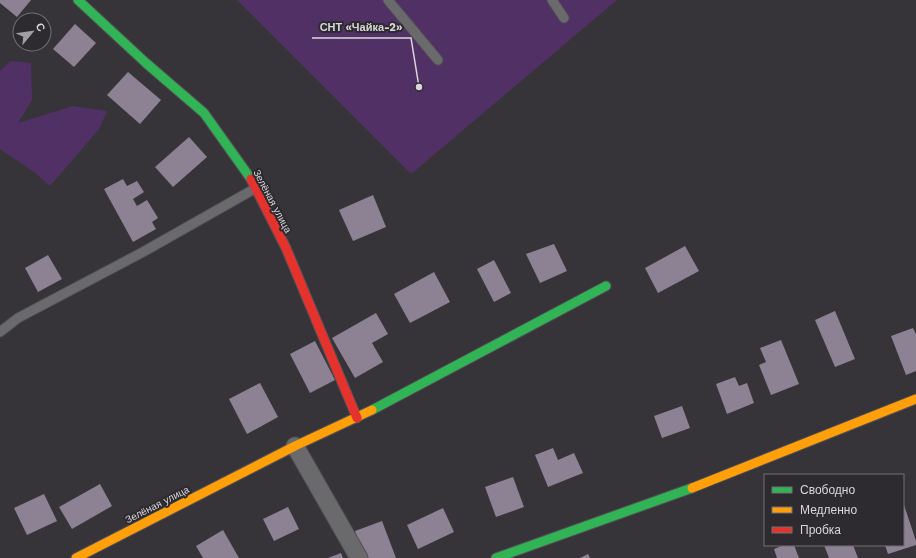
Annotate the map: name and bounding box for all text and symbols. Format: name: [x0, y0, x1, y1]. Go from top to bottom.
north arrow: [12, 12, 52, 52]
callout: СНТ «Чайка-2»: [312, 15, 411, 38]
text: С: [33, 21, 48, 34]
text: СНТ «Чайка-2»: [320, 21, 403, 34]
street label: Зелёная улица: [251, 168, 294, 235]
legend: [764, 474, 904, 546]
street label: Зелёная улица: [124, 483, 191, 525]
text: Свободно: [800, 483, 855, 497]
text: Медленно: [800, 503, 857, 517]
text: Пробка: [800, 523, 841, 537]

